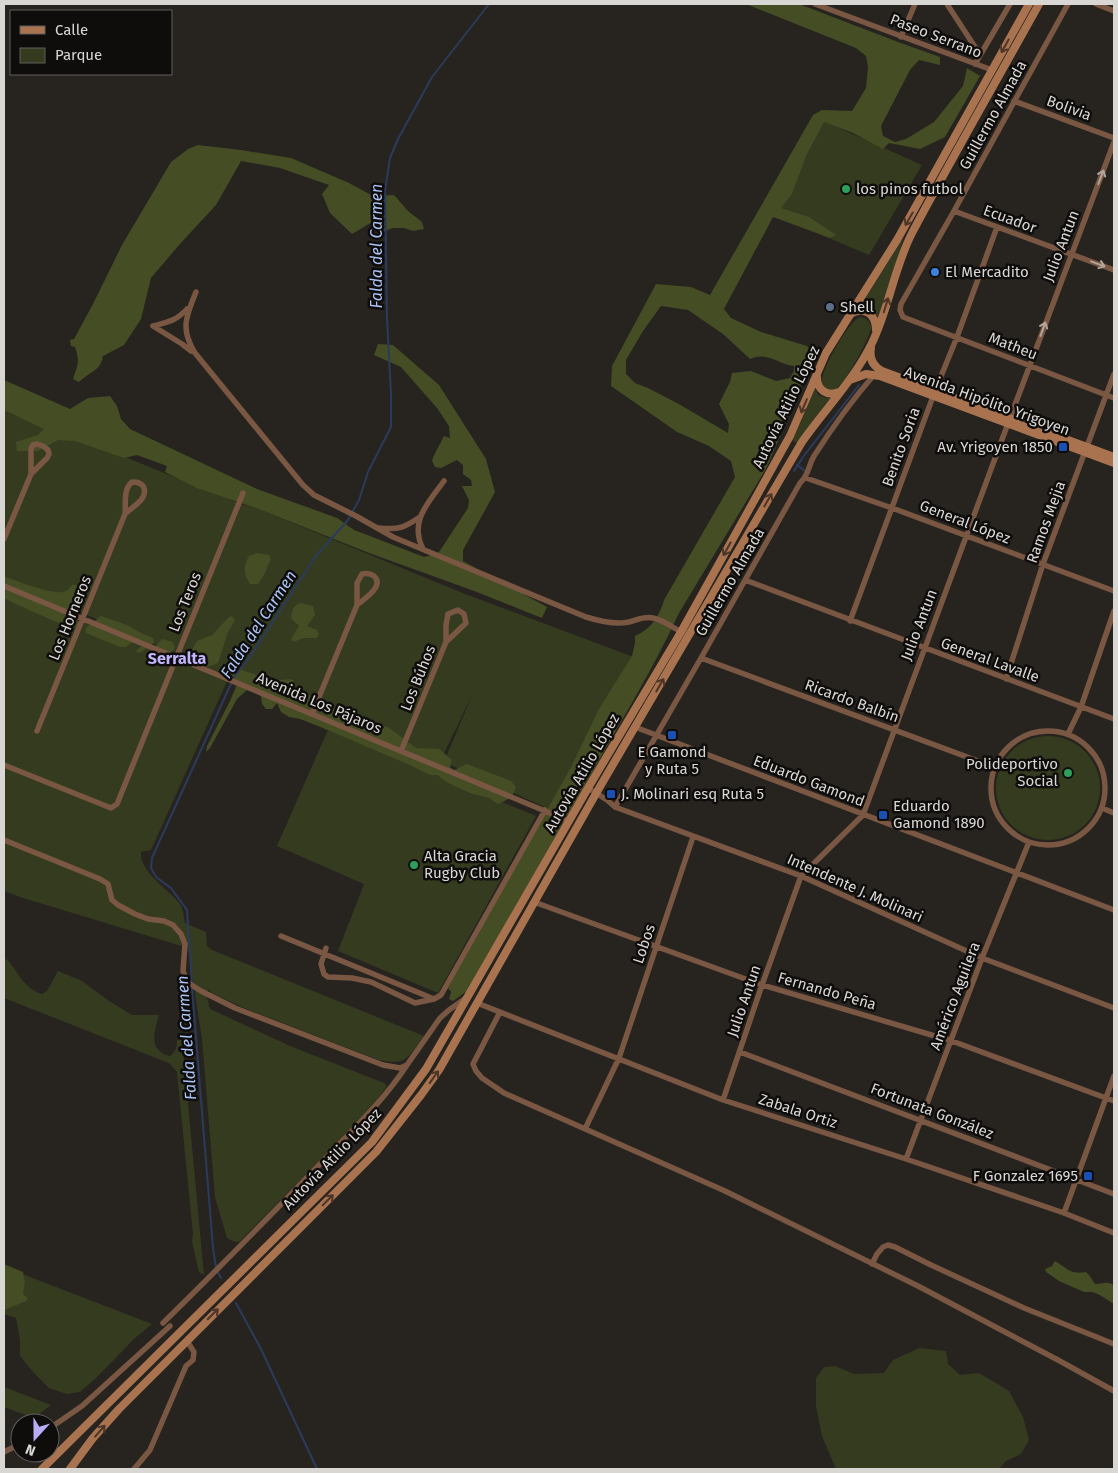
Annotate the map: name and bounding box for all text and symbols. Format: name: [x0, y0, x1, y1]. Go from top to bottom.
legend: [10, 10, 172, 75]
street label: Paseo Serrano: [888, 10, 984, 62]
text: Calle: [55, 21, 88, 39]
one-way arrow: [1000, 39, 1010, 54]
text: Parque: [55, 46, 102, 64]
street label: Guillermo Almada: [956, 57, 1030, 173]
street label: Bolivia: [1044, 92, 1094, 124]
one-way arrow: [1097, 170, 1106, 185]
place label: los pinos futbol: [856, 180, 964, 198]
marker: los pinos futbol: [840, 183, 852, 195]
water label: Falda del Carmen: [367, 184, 386, 308]
street label: Ecuador: [981, 201, 1039, 237]
street label: Julio Antun: [1039, 208, 1083, 284]
one-way arrow: [904, 211, 914, 225]
one-way arrow: [1090, 260, 1105, 269]
place label: El Mercadito: [945, 263, 1029, 281]
marker: El Mercadito: [929, 266, 941, 278]
one-way arrow: [882, 297, 892, 313]
place label: Shell: [840, 298, 875, 316]
marker: Shell: [824, 301, 836, 313]
one-way arrow: [1039, 322, 1049, 337]
street label: Matheu: [986, 328, 1040, 364]
street label: Autovía Atilio López: [749, 342, 824, 471]
street label: Avenida Hipólito Yrigoyen: [902, 363, 1072, 439]
one-way arrow: [798, 398, 808, 413]
street label: Benito Soria: [878, 405, 924, 489]
place label: Av. Yrigoyen 1850: [937, 438, 1053, 456]
marker: Av. Yrigoyen 1850: [1057, 441, 1069, 453]
street label: Ramos Mejia: [1023, 478, 1069, 566]
one-way arrow: [764, 493, 774, 507]
street label: General López: [917, 496, 1013, 548]
street label: Guillermo Almada: [692, 525, 768, 639]
one-way arrow: [722, 541, 732, 556]
water label: Falda del Carmen: [216, 567, 300, 682]
street label: Los Teros: [165, 569, 205, 635]
street label: Los Horneros: [45, 573, 95, 663]
street label: Julio Antun: [897, 587, 941, 663]
street label: General Lavalle: [938, 634, 1042, 686]
street label: Los Búhos: [397, 643, 439, 713]
district label: Serralta: [148, 649, 206, 668]
street label: Avenida Los Pájaros: [254, 668, 384, 738]
street label: Ricardo Balbín: [802, 676, 902, 726]
one-way arrow: [655, 679, 665, 693]
street label: Autovía Atilio López: [541, 710, 624, 836]
marker: E Gamond y Ruta 5: [666, 729, 678, 741]
place label: E Gamond y Ruta 5: [637, 743, 707, 778]
street label: Eduardo Gamond: [751, 752, 867, 810]
place label: Polideportivo Social: [966, 755, 1059, 790]
marker: Polideportivo Social: [1062, 767, 1074, 779]
place label: J. Molinari esq Ruta 5: [621, 785, 764, 803]
marker: J. Molinari esq Ruta 5: [605, 788, 617, 800]
place label: Eduardo Gamond 1890: [893, 797, 985, 832]
marker: Eduardo Gamond 1890: [877, 809, 889, 821]
place label: Alta Gracia Rugby Club: [424, 847, 500, 882]
street label: Intendente J. Molinari: [784, 850, 926, 926]
marker: Alta Gracia Rugby Club: [408, 859, 420, 871]
street label: Lobos: [629, 922, 659, 966]
street label: Américo Aguilera: [926, 939, 984, 1053]
street label: Julio Antun: [723, 963, 765, 1039]
street label: Fernando Peña: [776, 968, 878, 1014]
water label: Falda del Carmen: [173, 975, 200, 1101]
one-way arrow: [429, 1070, 439, 1084]
street label: Fortunata González: [868, 1079, 996, 1143]
street label: Zabala Ortiz: [757, 1090, 840, 1132]
street label: Autovía Atilio López: [279, 1104, 385, 1213]
place label: F Gonzalez 1695: [973, 1167, 1078, 1185]
marker: F Gonzalez 1695: [1082, 1170, 1094, 1182]
one-way arrow: [322, 1194, 335, 1206]
one-way arrow: [207, 1309, 219, 1321]
north arrow: [10, 1413, 60, 1463]
one-way arrow: [94, 1424, 106, 1437]
text: N: [23, 1440, 38, 1459]

